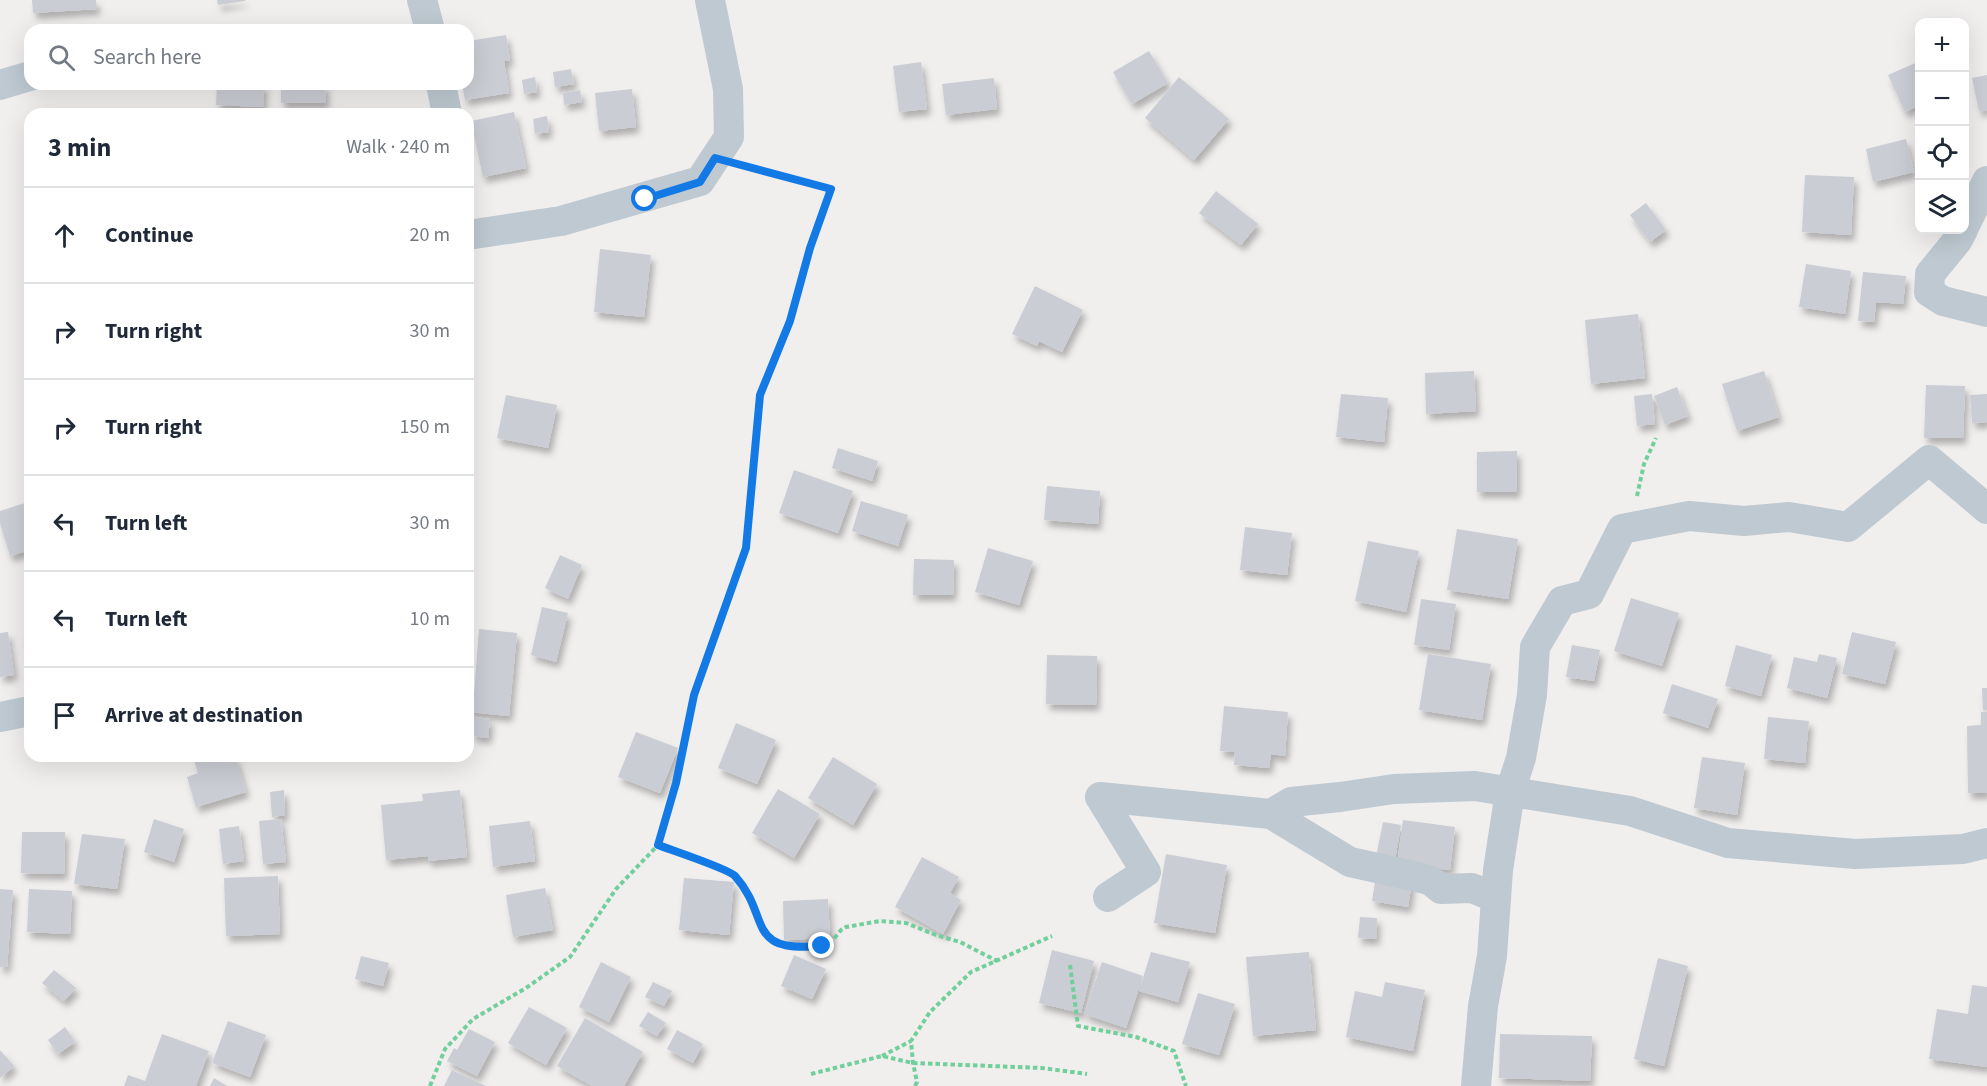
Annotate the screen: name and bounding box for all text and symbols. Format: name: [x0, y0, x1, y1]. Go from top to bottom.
map controls: [1915, 18, 1969, 234]
button: +: [1915, 18, 1969, 72]
search box: [24, 24, 474, 90]
icon: search: [45, 41, 78, 74]
text: Search here: [93, 41, 201, 73]
button: −: [1915, 72, 1969, 126]
button: locate: [1915, 126, 1969, 180]
text: 3 min: [48, 129, 111, 166]
text: Walk · 240 m: [346, 133, 450, 161]
button: layers: [1915, 180, 1969, 234]
route start: [631, 185, 657, 211]
icon: ahead: [48, 219, 81, 252]
text: Continue: [105, 219, 194, 251]
text: 20 m: [410, 221, 450, 249]
icon: right: [48, 315, 81, 348]
text: Turn right: [105, 315, 202, 347]
text: 30 m: [410, 317, 450, 345]
icon: right: [48, 411, 81, 444]
text: Turn right: [105, 411, 202, 443]
text: 150 m: [400, 413, 450, 441]
icon: left: [48, 507, 81, 540]
text: Turn left: [105, 507, 187, 539]
text: 30 m: [410, 509, 450, 537]
icon: left: [48, 603, 81, 636]
text: Turn left: [105, 603, 187, 635]
text: 10 m: [410, 605, 450, 633]
icon: arrive: [48, 699, 81, 732]
text: Arrive at destination: [105, 699, 303, 731]
route end: [808, 932, 834, 958]

